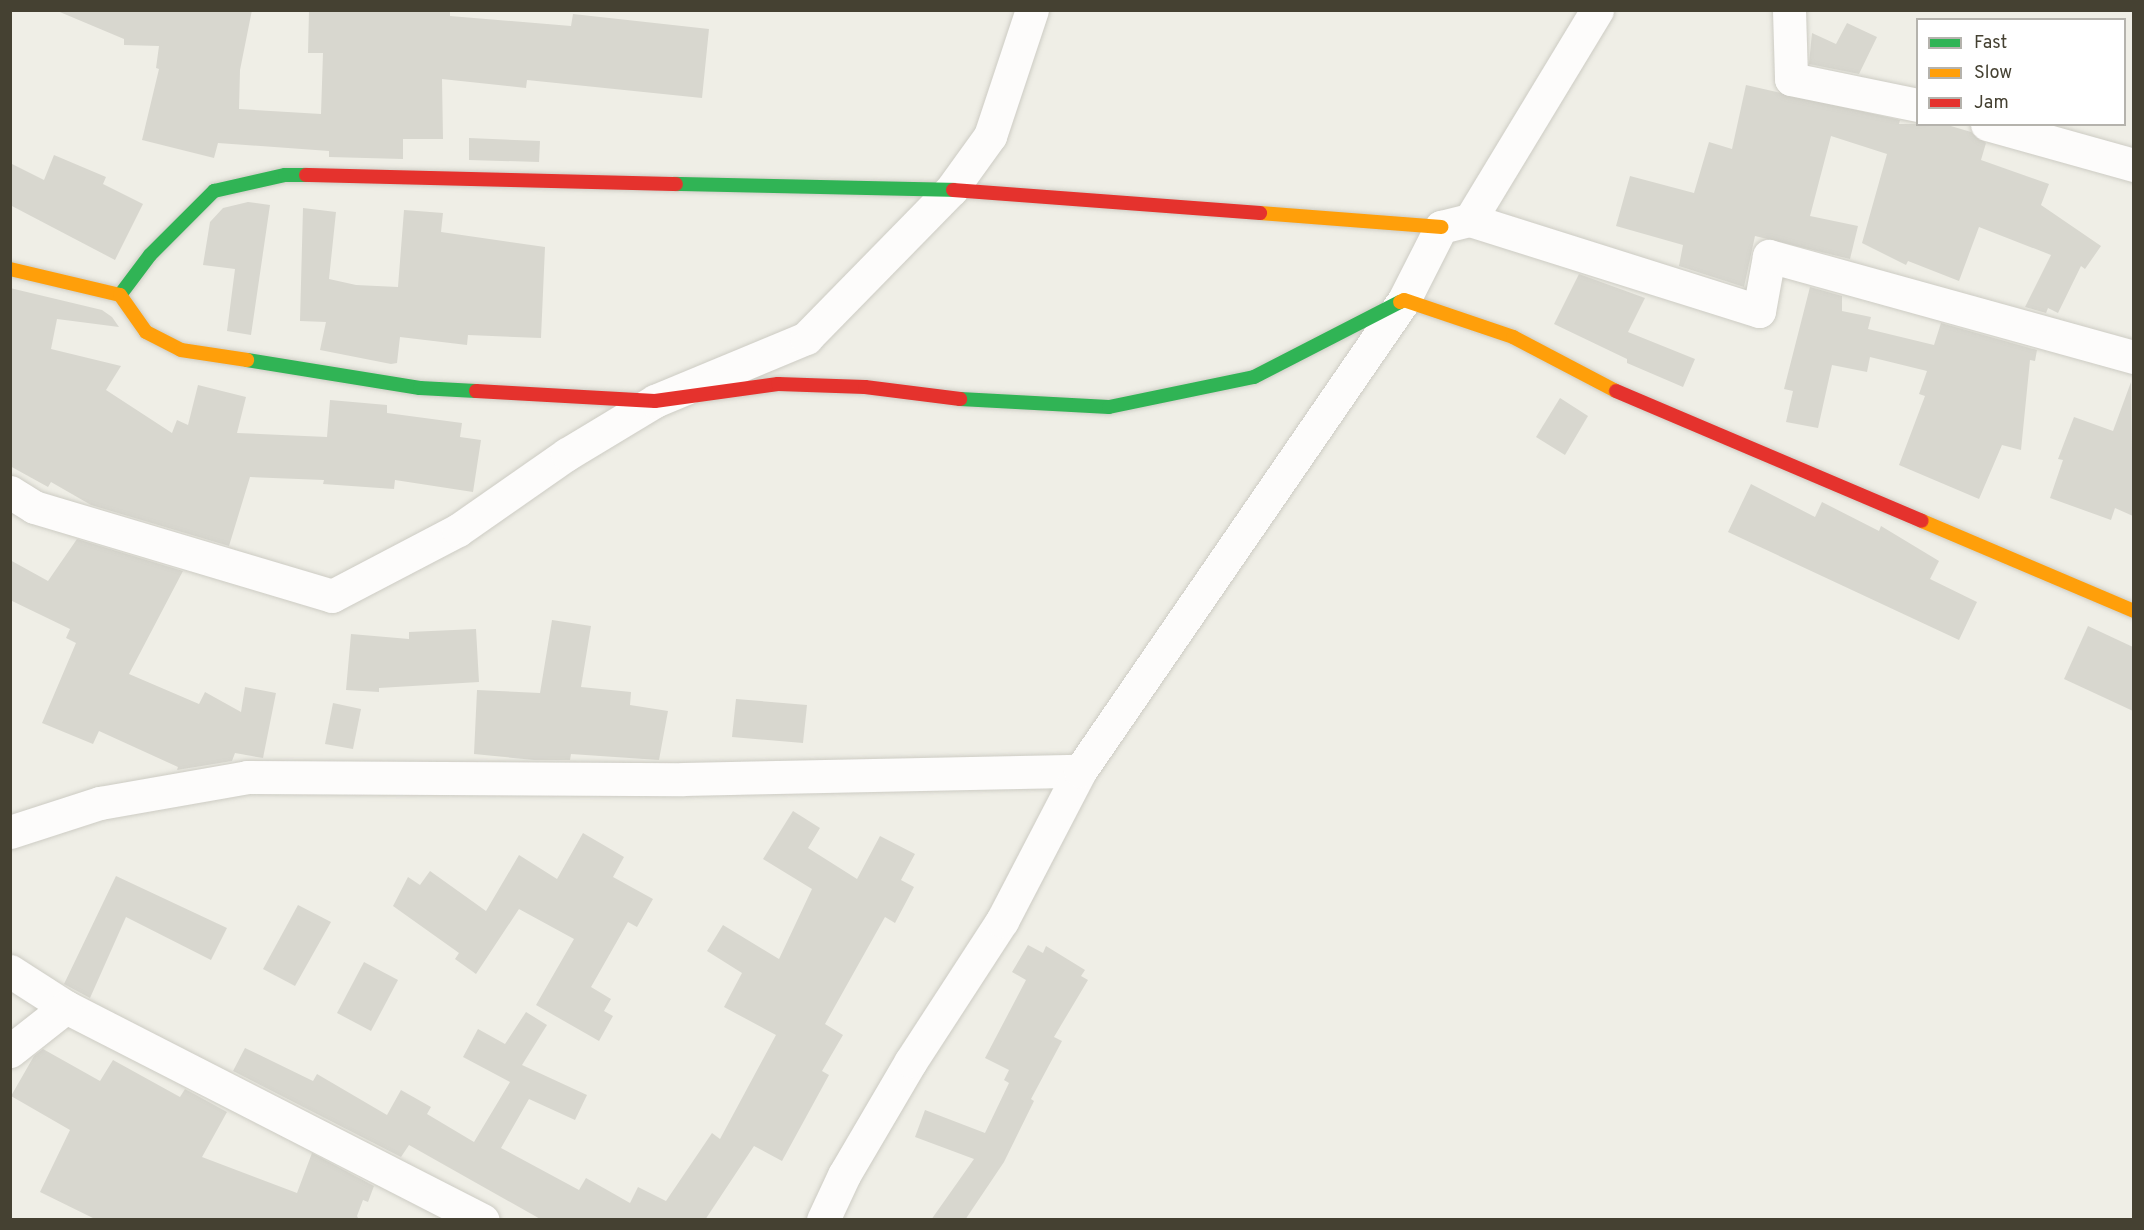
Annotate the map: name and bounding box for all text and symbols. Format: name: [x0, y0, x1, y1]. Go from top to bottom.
legend: [1916, 18, 2126, 126]
text: Fast: [1974, 32, 2007, 55]
text: Slow: [1974, 62, 2012, 85]
text: Jam: [1974, 92, 2009, 115]

